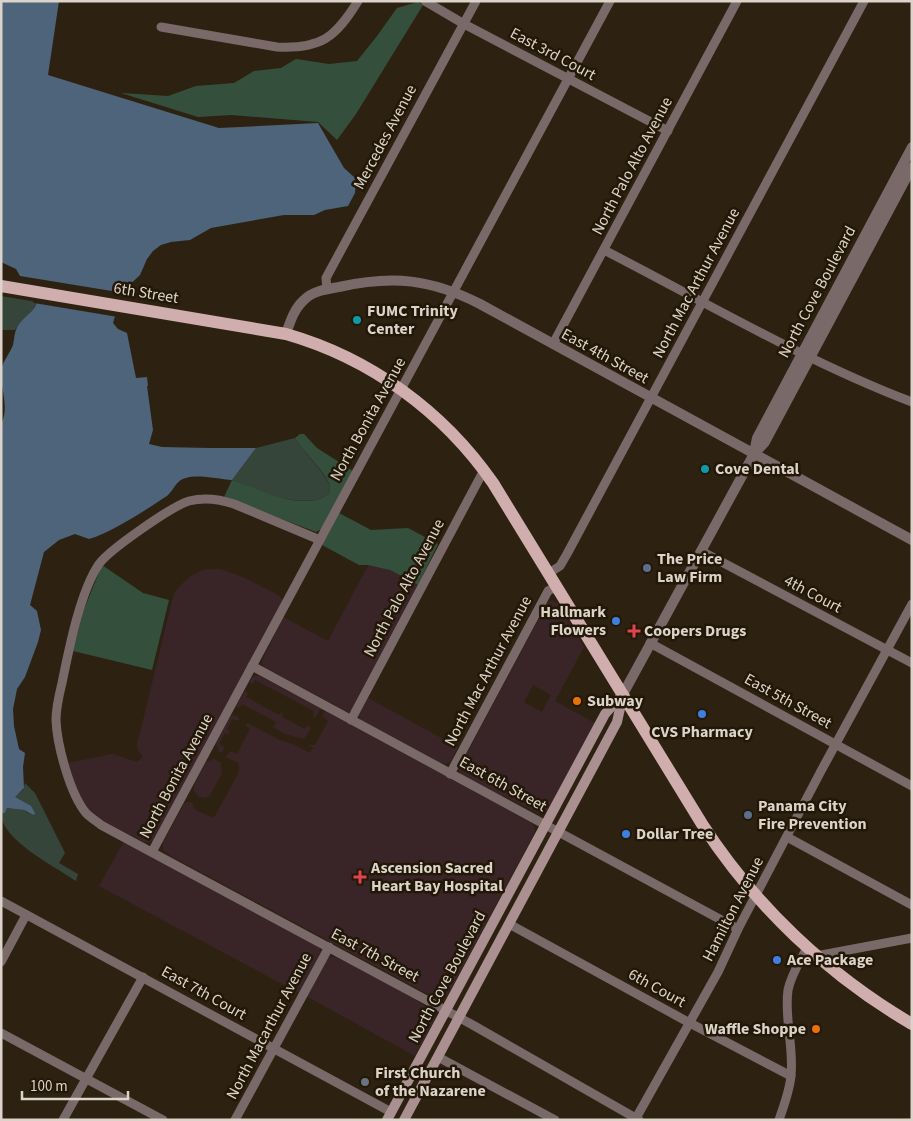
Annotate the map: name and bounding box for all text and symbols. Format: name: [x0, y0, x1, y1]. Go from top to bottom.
street label: East 3rd Court: [506, 22, 600, 86]
street label: Mercedes Avenue: [348, 81, 422, 193]
street label: North Palo Alto Avenue: [586, 93, 678, 239]
street label: North Mac Arthur Avenue: [647, 204, 745, 362]
street label: North Cove Boulevard: [773, 222, 861, 362]
street label: 6th Street: [112, 277, 181, 309]
place label: FUMC Trinity Center: [367, 300, 458, 340]
marker: FUMC Trinity Center: [351, 314, 363, 326]
street label: East 4th Street: [557, 323, 653, 389]
street label: North Bonita Avenue: [325, 353, 411, 485]
place label: Cove Dental: [715, 458, 800, 480]
marker: Cove Dental: [699, 463, 711, 475]
street label: North Palo Alto Avenue: [358, 515, 450, 661]
place label: The Price Law Firm: [657, 548, 722, 588]
marker: The Price Law Firm: [641, 562, 653, 574]
street label: 4th Court: [780, 570, 846, 619]
street label: North Mac Arthur Avenue: [439, 592, 537, 750]
place label: Hallmark Flowers: [540, 601, 606, 641]
marker: Hallmark Flowers: [610, 615, 622, 627]
place label: Coopers Drugs: [644, 620, 746, 642]
marker: Coopers Drugs: [628, 625, 640, 637]
street label: East 5th Street: [740, 668, 836, 734]
place label: Subway: [587, 690, 644, 712]
marker: Subway: [571, 695, 583, 707]
marker: CVS Pharmacy: [696, 708, 708, 720]
street label: North Bonita Avenue: [134, 710, 218, 842]
place label: CVS Pharmacy: [651, 721, 753, 743]
street label: East 6th Street: [455, 751, 551, 817]
place label: Panama City Fire Prevention: [758, 795, 867, 835]
marker: Panama City Fire Prevention: [742, 809, 754, 821]
place label: Dollar Tree: [636, 823, 713, 845]
marker: Dollar Tree: [620, 828, 632, 840]
street label: Hamilton Avenue: [697, 853, 769, 965]
place label: Ascension Sacred Heart Bay Hospital: [370, 857, 503, 897]
marker: Ascension Sacred Heart Bay Hospital: [353, 870, 367, 884]
street label: North Cove Boulevard: [403, 907, 491, 1047]
street label: East 7th Street: [327, 923, 423, 988]
street label: North Macarthur Avenue: [221, 949, 317, 1103]
place label: Ace Package: [786, 949, 873, 971]
marker: Ace Package: [771, 954, 783, 966]
street label: East 7th Court: [157, 961, 251, 1026]
street label: 6th Court: [624, 963, 690, 1013]
place label: Waffle Shoppe: [705, 1018, 806, 1040]
marker: Waffle Shoppe: [810, 1023, 822, 1035]
place label: First Church of the Nazarene: [375, 1062, 486, 1102]
scale bar: [22, 1068, 129, 1100]
text: 100 m: [30, 1076, 68, 1097]
marker: First Church of the Nazarene: [359, 1076, 371, 1088]

